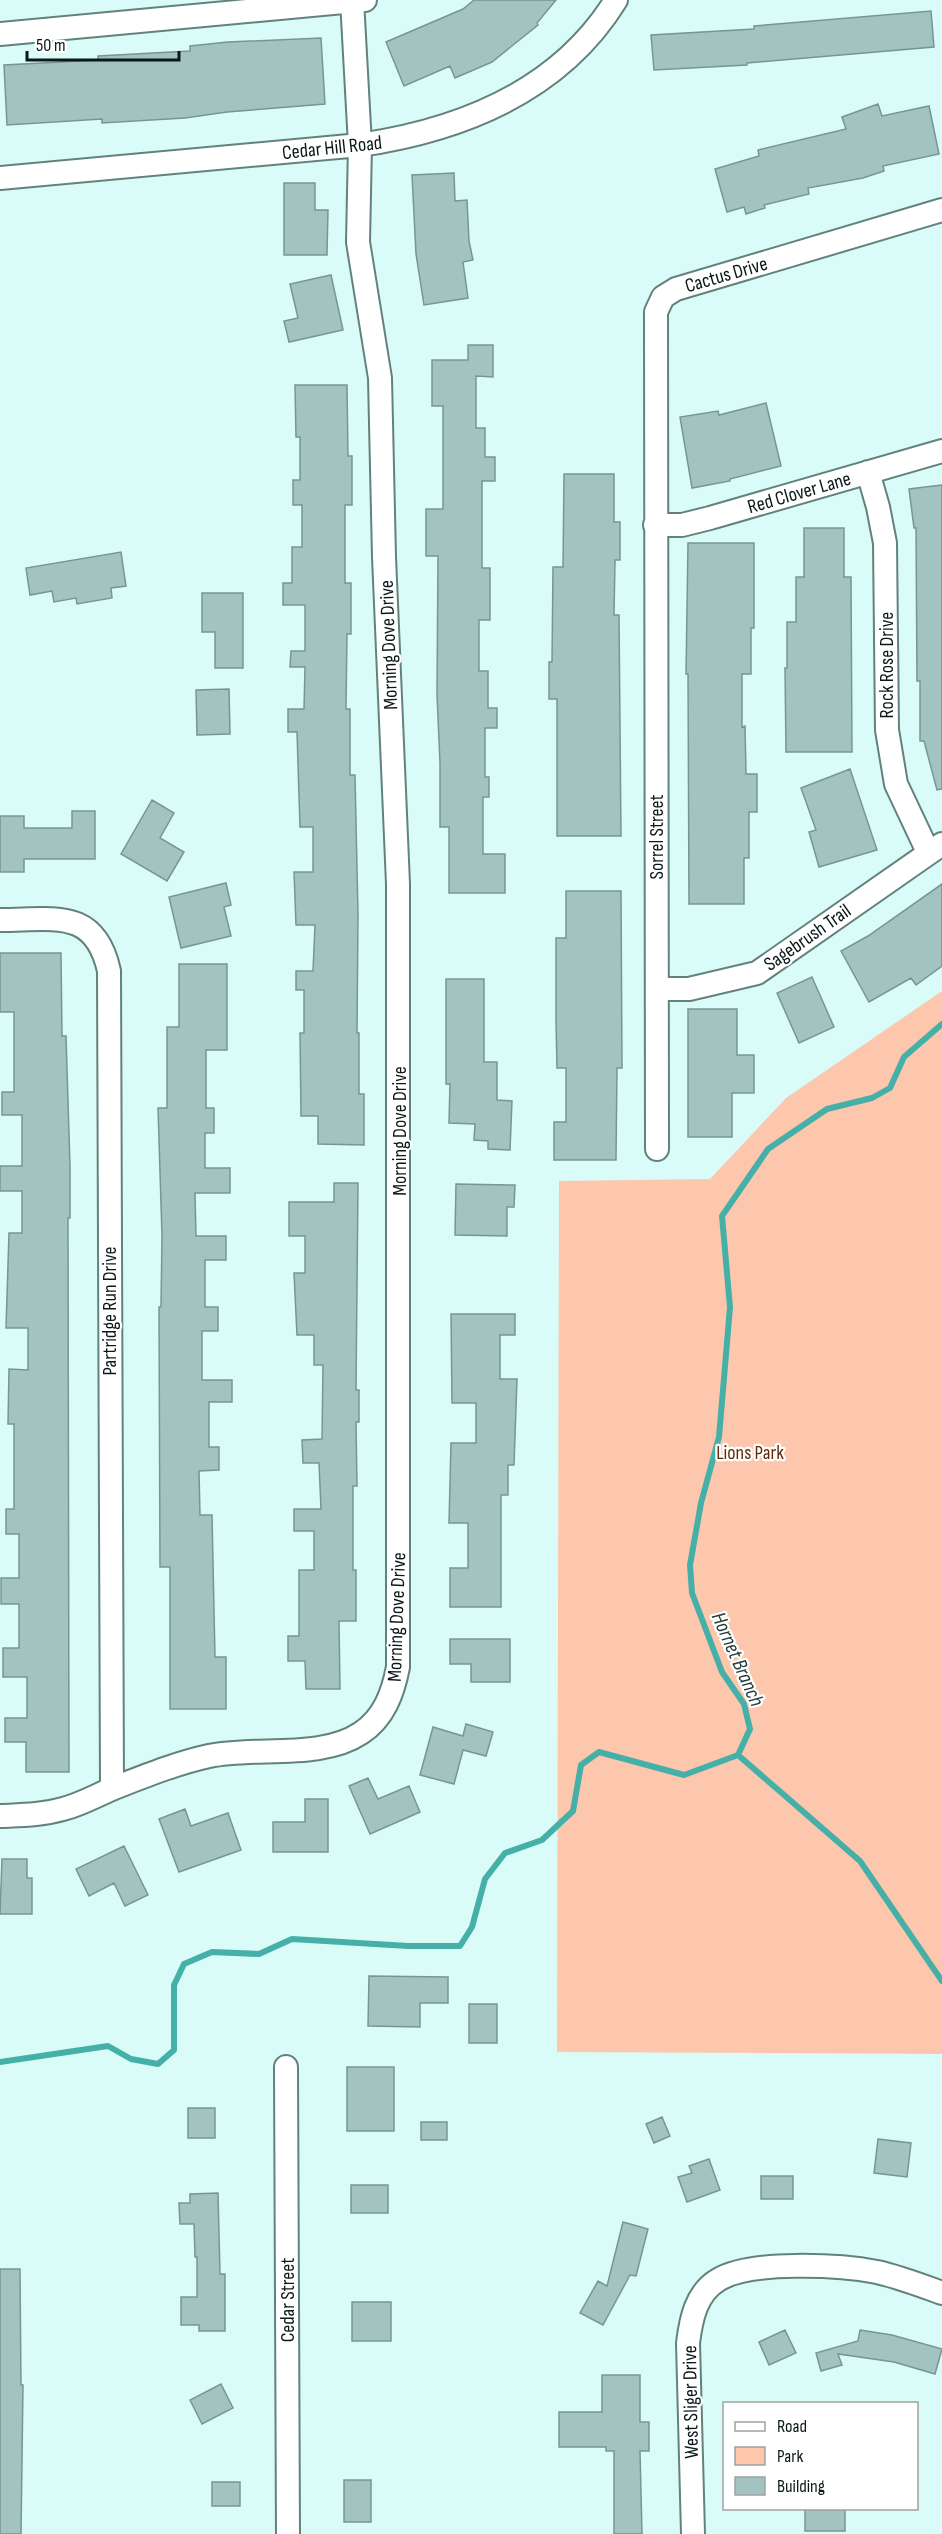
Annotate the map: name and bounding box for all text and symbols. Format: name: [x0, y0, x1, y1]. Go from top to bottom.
scale bar: [27, 24, 178, 62]
text: 50 m: [36, 35, 66, 56]
street label: Cedar Hill Road: [281, 131, 383, 165]
street label: Cactus Drive: [682, 252, 770, 298]
street label: Red Clover Lane: [745, 467, 854, 519]
street label: Morning Dove Drive: [375, 580, 403, 710]
street label: Rock Rose Drive: [875, 612, 899, 718]
street label: Sorrel Street: [645, 794, 669, 880]
street label: Sagebrush Trail: [759, 899, 856, 977]
street label: Morning Dove Drive: [388, 1066, 412, 1196]
street label: Partridge Run Drive: [98, 1246, 122, 1376]
park label: Lions Park: [716, 1441, 784, 1465]
street label: Morning Dove Drive: [383, 1552, 411, 1682]
water label: Hornet Branch: [706, 1608, 769, 1710]
street label: Cedar Street: [276, 2258, 300, 2342]
street label: West Sliger Drive: [678, 2345, 704, 2459]
legend: [723, 2402, 918, 2510]
text: Road: [777, 2416, 807, 2437]
text: Park: [777, 2446, 803, 2467]
text: Building: [777, 2476, 825, 2497]

